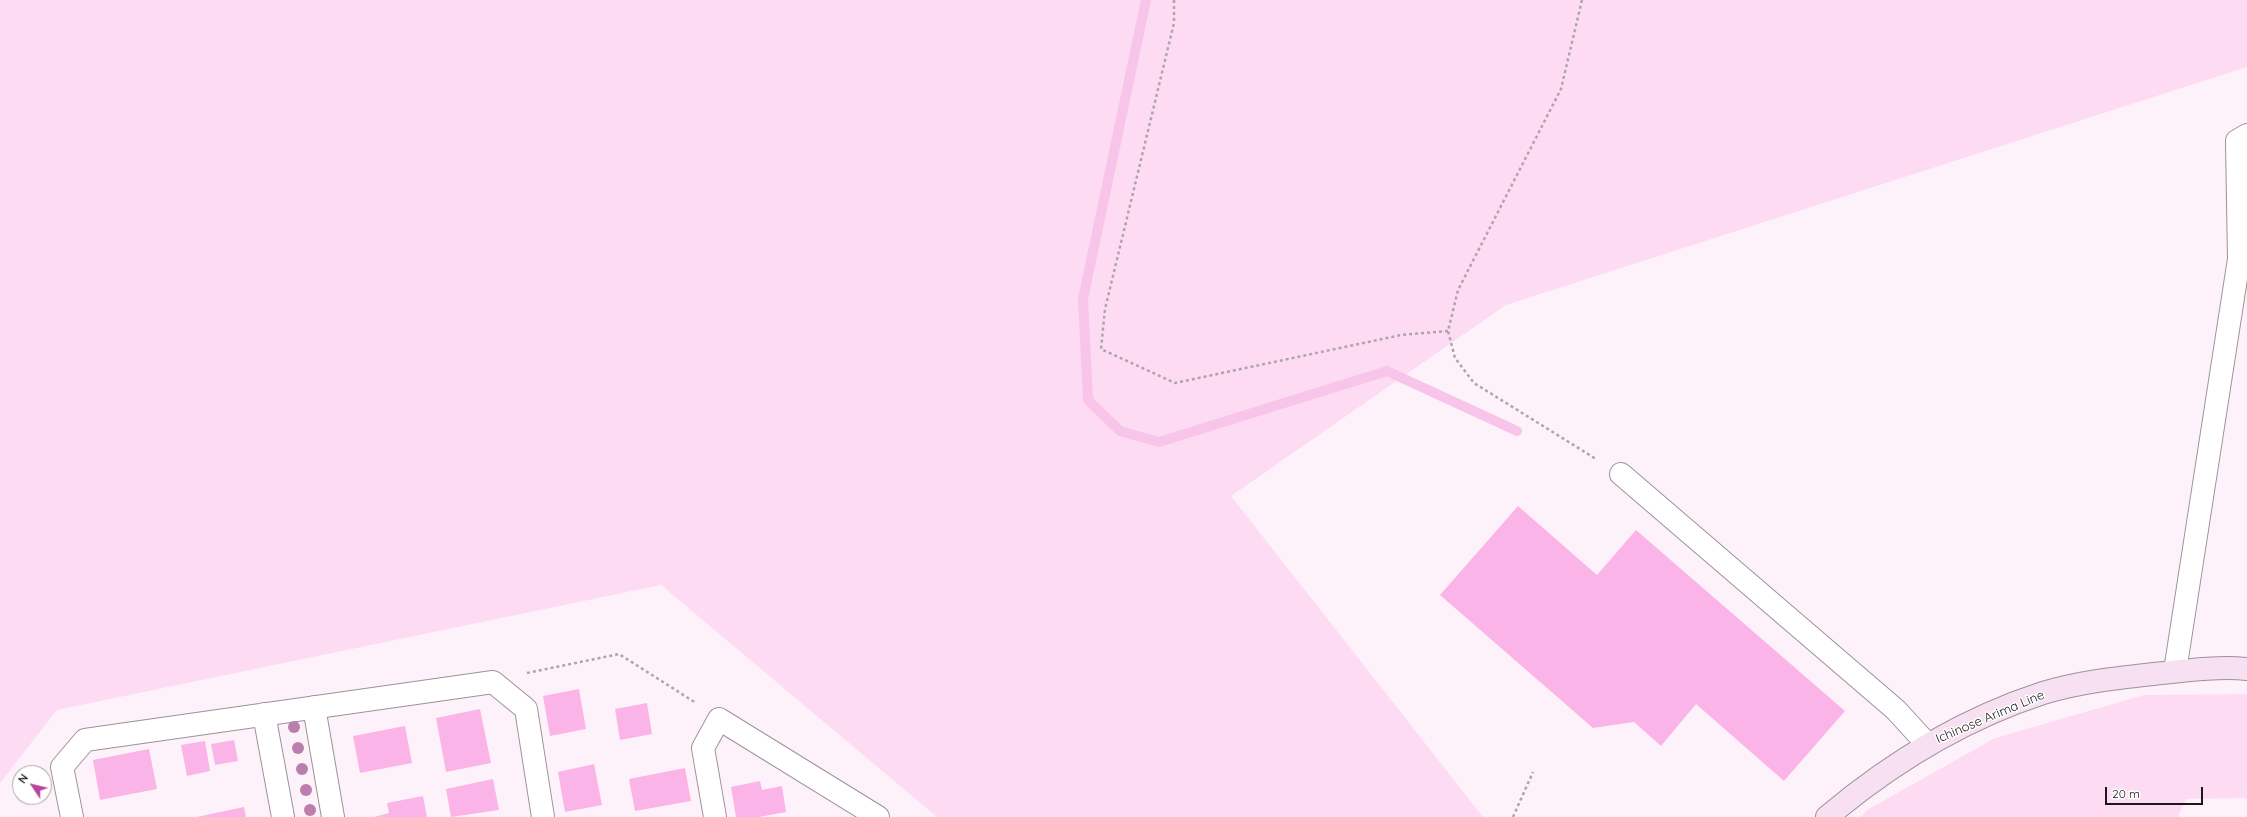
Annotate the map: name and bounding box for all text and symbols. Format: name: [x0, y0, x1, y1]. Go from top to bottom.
street label: Ichinose Arima Line: [1933, 687, 2047, 747]
north arrow: [12, 765, 52, 805]
text: N: [15, 771, 31, 786]
scale bar: [2107, 779, 2205, 805]
text: 20 m: [2112, 786, 2140, 801]

